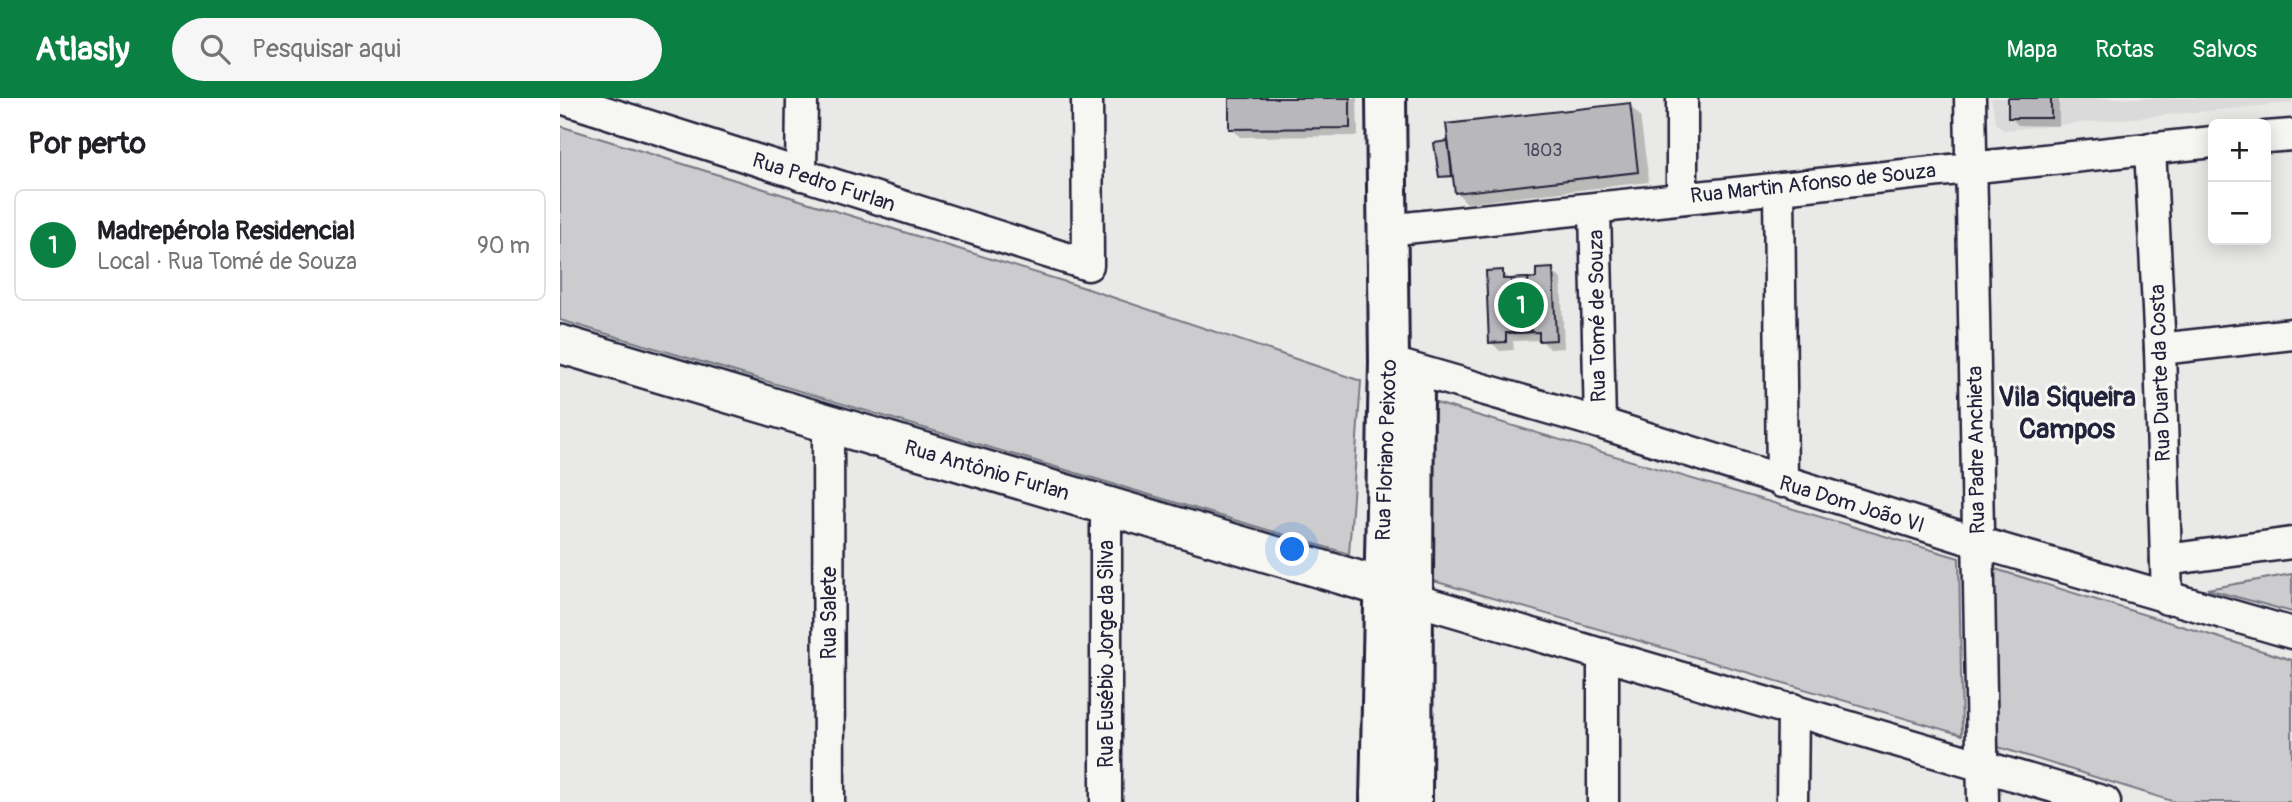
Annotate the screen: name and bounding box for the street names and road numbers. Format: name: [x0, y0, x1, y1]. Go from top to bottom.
street label: Rua Pedro Furlan: [749, 147, 899, 218]
street label: Rua Martin Afonso de Souza: [1689, 157, 1937, 210]
street label: Rua Tomé de Souza: [1582, 229, 1613, 403]
street label: Rua Duarte da Costa: [2144, 284, 2177, 462]
street label: Rua Floriano Peixoto: [1370, 359, 1403, 541]
street label: Rua Padre Anchieta: [1962, 366, 1991, 534]
street label: Rua Antônio Furlan: [901, 434, 1073, 507]
street label: Rua Dom João VI: [1776, 470, 1928, 539]
street label: Rua Eusébio Jorge da Silva: [1093, 540, 1120, 768]
street label: Rua Salete: [816, 566, 843, 660]

